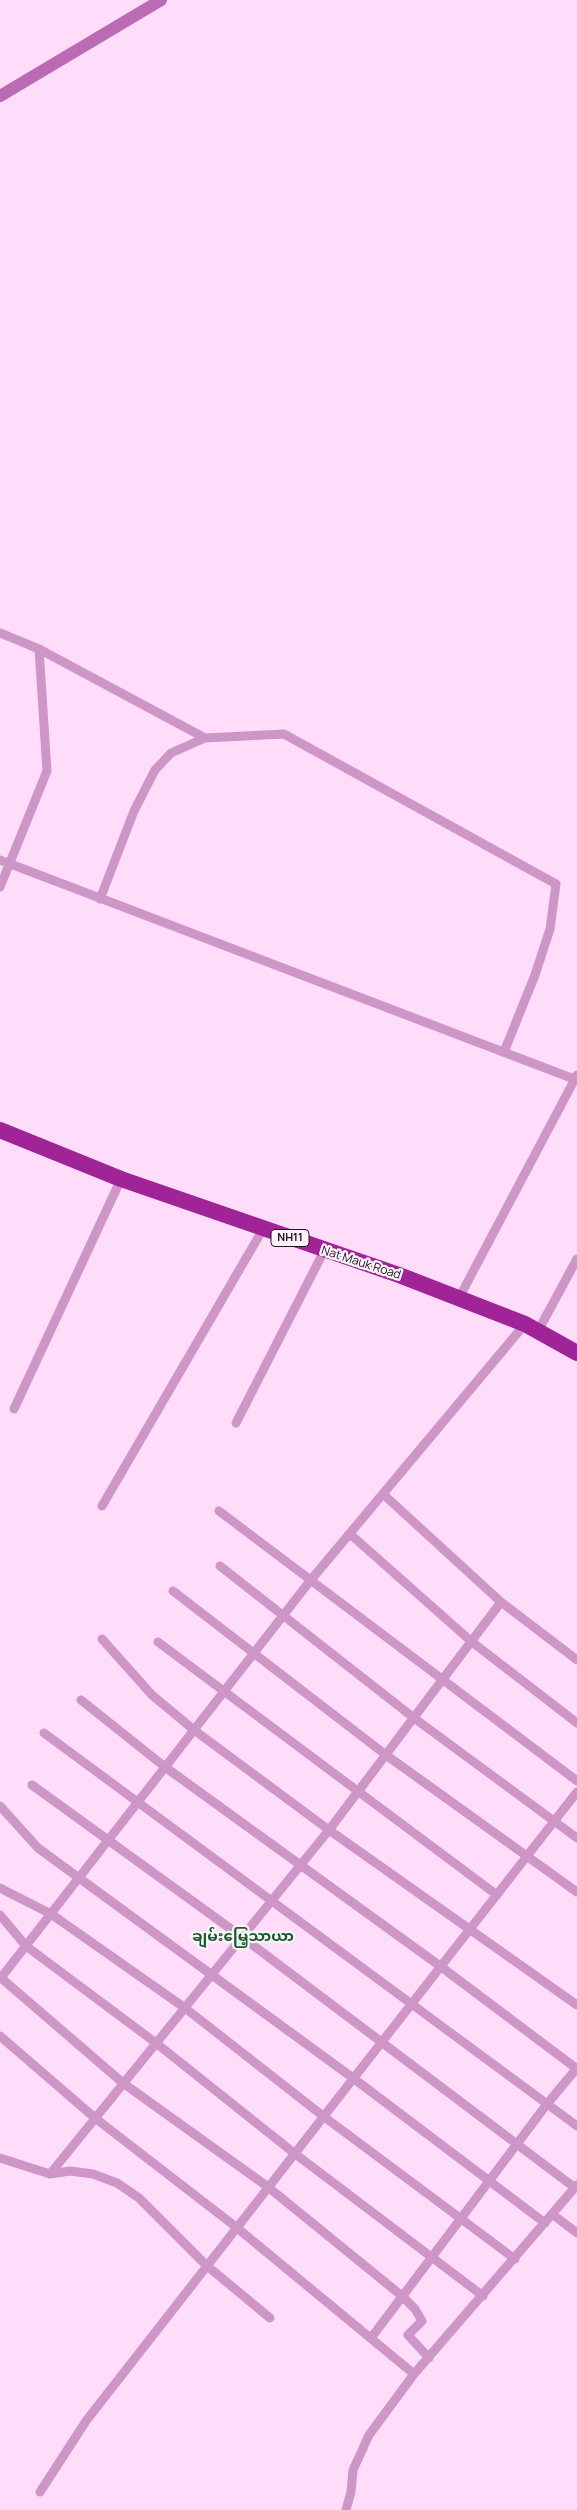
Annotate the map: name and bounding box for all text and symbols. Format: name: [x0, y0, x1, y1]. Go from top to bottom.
road number: NH11: [271, 1230, 309, 1246]
street label: Nat Mauk Road: [319, 1243, 403, 1283]
district label: ချမ်းမြေ့သာယာ: [192, 1928, 294, 1946]

